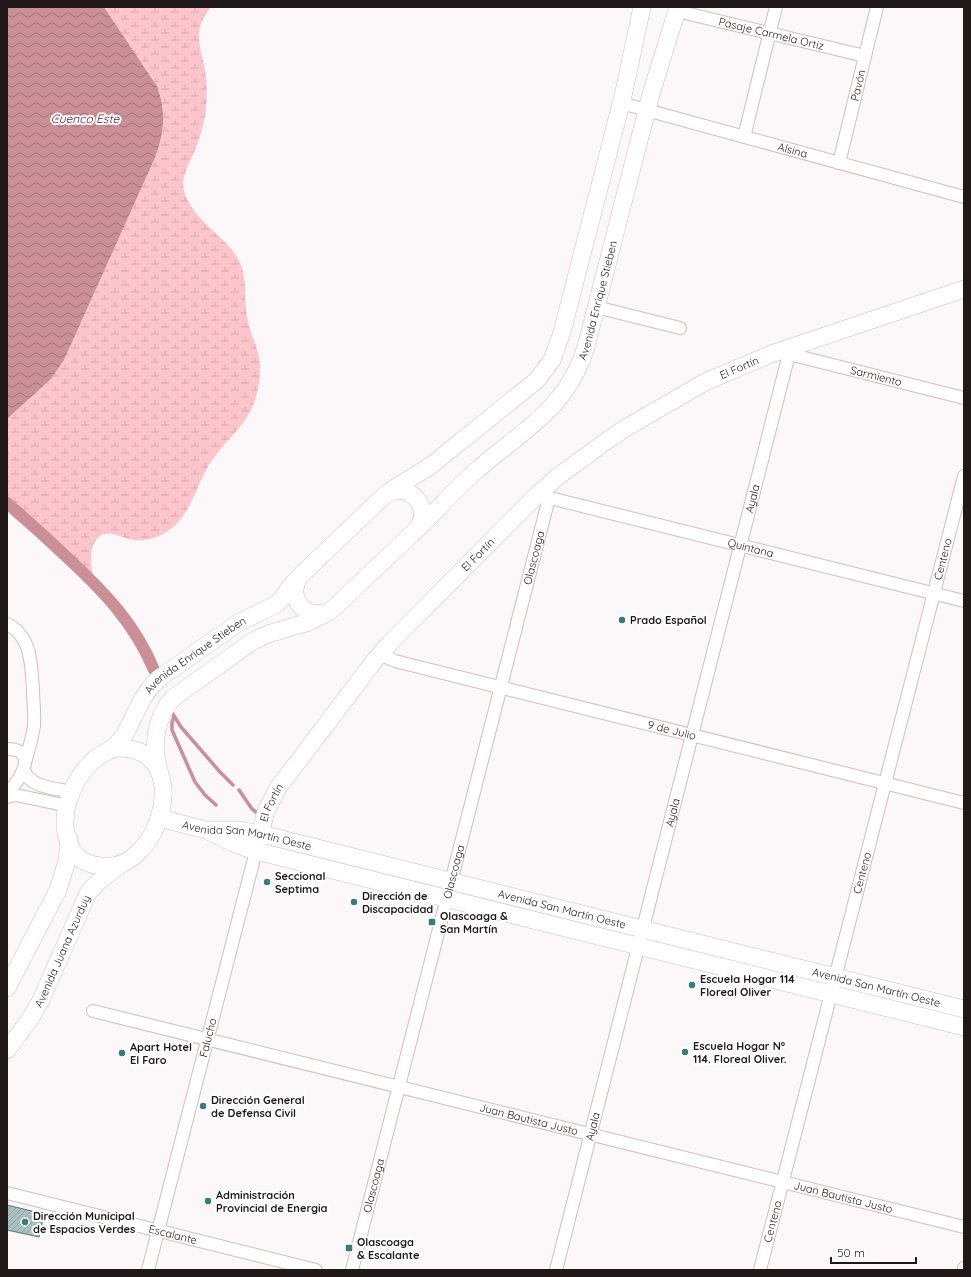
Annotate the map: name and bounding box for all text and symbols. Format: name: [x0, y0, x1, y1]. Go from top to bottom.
street label: Pasaje Carmela Ortiz: [717, 14, 825, 53]
street label: Pavón: [847, 68, 869, 102]
water label: Cuenco Este: [51, 111, 120, 126]
street label: Alsina: [776, 139, 809, 161]
street label: Avenida Enrique Stieben: [575, 239, 620, 362]
street label: El Fortín: [717, 353, 761, 382]
street label: Sarmiento: [849, 363, 904, 389]
street label: Ayala: [742, 483, 763, 514]
street label: Olascoaga: [520, 529, 547, 586]
street label: El Fortín: [458, 535, 497, 574]
street label: Quintana: [726, 535, 775, 560]
street label: Centeno: [931, 536, 955, 582]
street label: Avenida Enrique Stieben: [141, 613, 248, 696]
place label: Prado Español: [630, 613, 707, 627]
marker: Prado Español: [617, 615, 627, 625]
street label: 9 de Julio: [646, 717, 698, 743]
street label: El Fortín: [257, 780, 286, 823]
street label: Ayala: [662, 797, 683, 828]
street label: Avenida San Martín Oeste: [181, 817, 313, 853]
street label: Olascoaga: [440, 843, 467, 900]
street label: Centeno: [850, 850, 874, 895]
place label: Seccional Septima: [275, 869, 325, 896]
marker: Seccional Septima: [262, 877, 272, 887]
street label: Avenida San Martín Oeste: [497, 886, 627, 932]
place label: Dirección de Discapacidad: [362, 889, 433, 916]
street label: Avenida Juana Azurduy: [31, 893, 93, 1010]
marker: Dirección de Discapacidad: [349, 897, 359, 907]
place label: Olascoaga & San Martín: [440, 909, 508, 936]
marker: Olascoaga & San Martín: [427, 917, 437, 927]
street label: Avenida San Martín Oeste: [811, 965, 942, 1010]
place label: Escuela Hogar 114 Floreal Oliver: [700, 972, 795, 999]
marker: Escuela Hogar 114 Floreal Oliver: [687, 980, 697, 990]
street label: Falucho: [196, 1016, 220, 1059]
place label: Escuela Hogar N° 114. Floreal Oliver.: [693, 1039, 787, 1066]
place label: Apart Hotel El Faro: [130, 1040, 192, 1067]
marker: Escuela Hogar N° 114. Floreal Oliver.: [680, 1047, 690, 1057]
marker: Apart Hotel El Faro: [117, 1048, 127, 1058]
place label: Dirección General de Defensa Civil: [211, 1093, 305, 1120]
street label: Juan Bautista Justo: [478, 1100, 580, 1138]
marker: Dirección General de Defensa Civil: [198, 1101, 208, 1111]
street label: Ayala: [582, 1111, 603, 1142]
street label: Olascoaga: [360, 1157, 387, 1214]
street label: Juan Bautista Justo: [792, 1178, 894, 1216]
place label: Administración Provincial de Energia: [216, 1188, 328, 1215]
marker: Administración Provincial de Energia: [203, 1196, 213, 1206]
street label: Centeno: [760, 1199, 785, 1244]
place label: Dirección Municipal de Espacios Verdes: [33, 1209, 135, 1236]
marker: Dirección Municipal de Espacios Verdes: [20, 1217, 30, 1227]
street label: Escalante: [147, 1222, 199, 1247]
place label: Olascoaga & Escalante: [357, 1235, 420, 1262]
scale bar: [831, 1239, 916, 1265]
marker: Olascoaga & Escalante: [344, 1243, 354, 1253]
text: 50 m: [837, 1245, 865, 1260]

